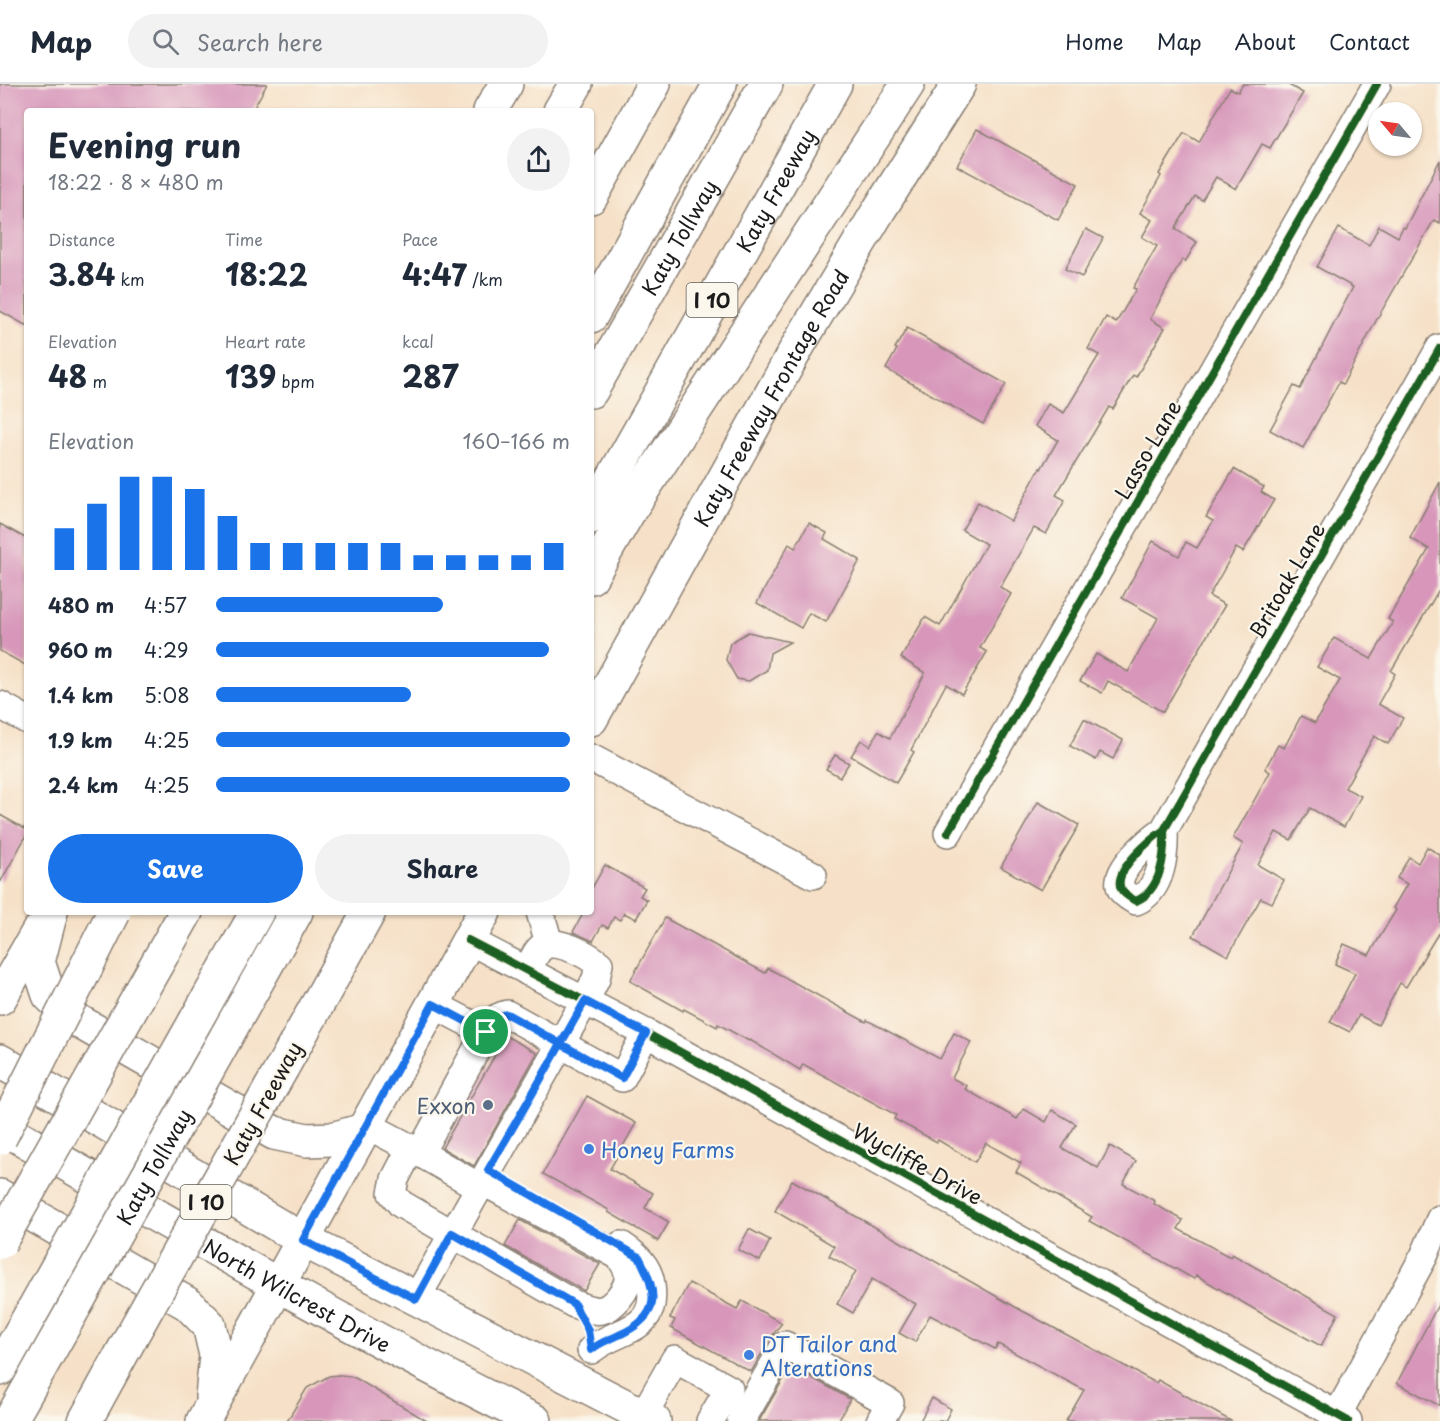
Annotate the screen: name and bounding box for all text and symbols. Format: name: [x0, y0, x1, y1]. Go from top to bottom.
search box: [128, 14, 548, 68]
text: Map: [30, 20, 92, 63]
icon: search: [149, 25, 182, 58]
text: Search here: [197, 25, 323, 58]
text: Home: [1065, 25, 1124, 57]
text: Map: [1157, 25, 1202, 57]
text: About: [1235, 25, 1296, 57]
text: Contact: [1329, 25, 1410, 57]
north arrow: [1368, 102, 1422, 156]
map controls: [1368, 102, 1422, 156]
text: Evening run: [48, 119, 241, 169]
street label: Katy Freeway: [727, 123, 823, 258]
button: share: [507, 128, 570, 191]
text: 18:22 · 8 × 480 m: [48, 167, 224, 197]
street label: Katy Tollway: [633, 173, 725, 301]
text: Distance: [48, 227, 115, 251]
text: Time: [225, 227, 263, 251]
text: Pace: [402, 227, 438, 251]
text: 3.84: [48, 251, 115, 296]
text: 18:22: [225, 251, 308, 296]
text: 4:47: [402, 251, 467, 296]
street label: Katy Freeway Frontage Road: [685, 263, 856, 532]
text: km: [115, 267, 145, 291]
text: /km: [467, 267, 503, 291]
road number: I 10: [686, 283, 738, 317]
text: Elevation: [48, 329, 117, 353]
text: Heart rate: [225, 329, 306, 353]
text: kcal: [402, 329, 434, 353]
text: 48: [48, 353, 87, 398]
text: 139: [225, 353, 276, 398]
text: 287: [402, 353, 459, 398]
text: m: [87, 369, 107, 393]
text: bpm: [276, 369, 315, 393]
street label: Lasso Lane: [1106, 393, 1188, 505]
text: Elevation: [48, 426, 134, 456]
text: 160–166 m: [462, 426, 570, 456]
street label: Britoak Lane: [1240, 516, 1332, 644]
text: 480 m: [48, 590, 114, 620]
text: 4:57: [144, 590, 187, 620]
text: 960 m: [48, 635, 113, 665]
text: 4:29: [144, 635, 188, 665]
text: 1.4 km: [48, 680, 114, 710]
text: 5:08: [144, 680, 190, 710]
text: 1.9 km: [48, 725, 113, 755]
text: 4:25: [144, 725, 189, 755]
text: 2.4 km: [48, 770, 118, 800]
text: 4:25: [144, 770, 189, 800]
button: Save: [48, 834, 303, 903]
button: Share: [315, 834, 570, 903]
pin: [460, 1006, 511, 1057]
icon: arrive: [469, 1015, 502, 1048]
street label: Katy Freeway: [215, 1035, 309, 1171]
place label: Exxon: [416, 1089, 476, 1121]
marker: Exxon: [481, 1098, 495, 1112]
street label: Katy Tollway: [108, 1102, 199, 1231]
street label: Wycliffe Drive: [847, 1114, 989, 1212]
place label: Honey Farms: [601, 1133, 735, 1165]
marker: Honey Farms: [582, 1142, 596, 1156]
road number: I 10: [180, 1185, 232, 1219]
street label: North Wilcrest Drive: [198, 1230, 397, 1360]
place label: DT Tailor and Alterations: [761, 1327, 897, 1383]
marker: DT Tailor and Alterations: [742, 1348, 756, 1362]

